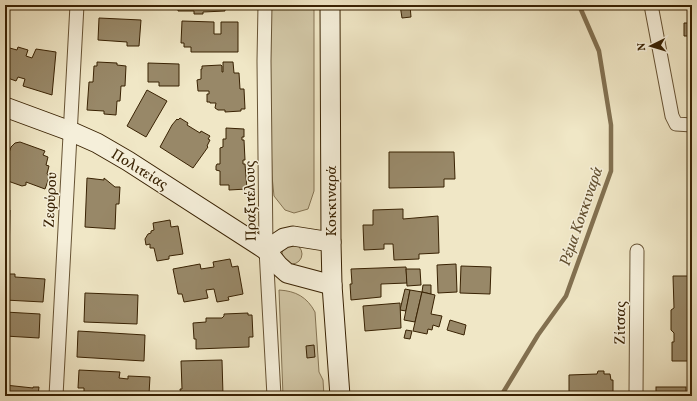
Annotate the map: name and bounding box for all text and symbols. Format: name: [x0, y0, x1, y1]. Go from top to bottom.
north arrow: [631, 26, 671, 66]
text: N: [635, 42, 650, 51]
street label: Πολιτείας: [107, 145, 172, 196]
street label: Πραξιτέλους: [240, 160, 263, 241]
water label: Ρέμα Κοκκιναρά: [555, 164, 609, 269]
street label: Κοκκιναρά: [322, 165, 343, 237]
street label: Ζεφύρου: [40, 172, 63, 229]
street label: Ζίτσας: [611, 301, 632, 345]

